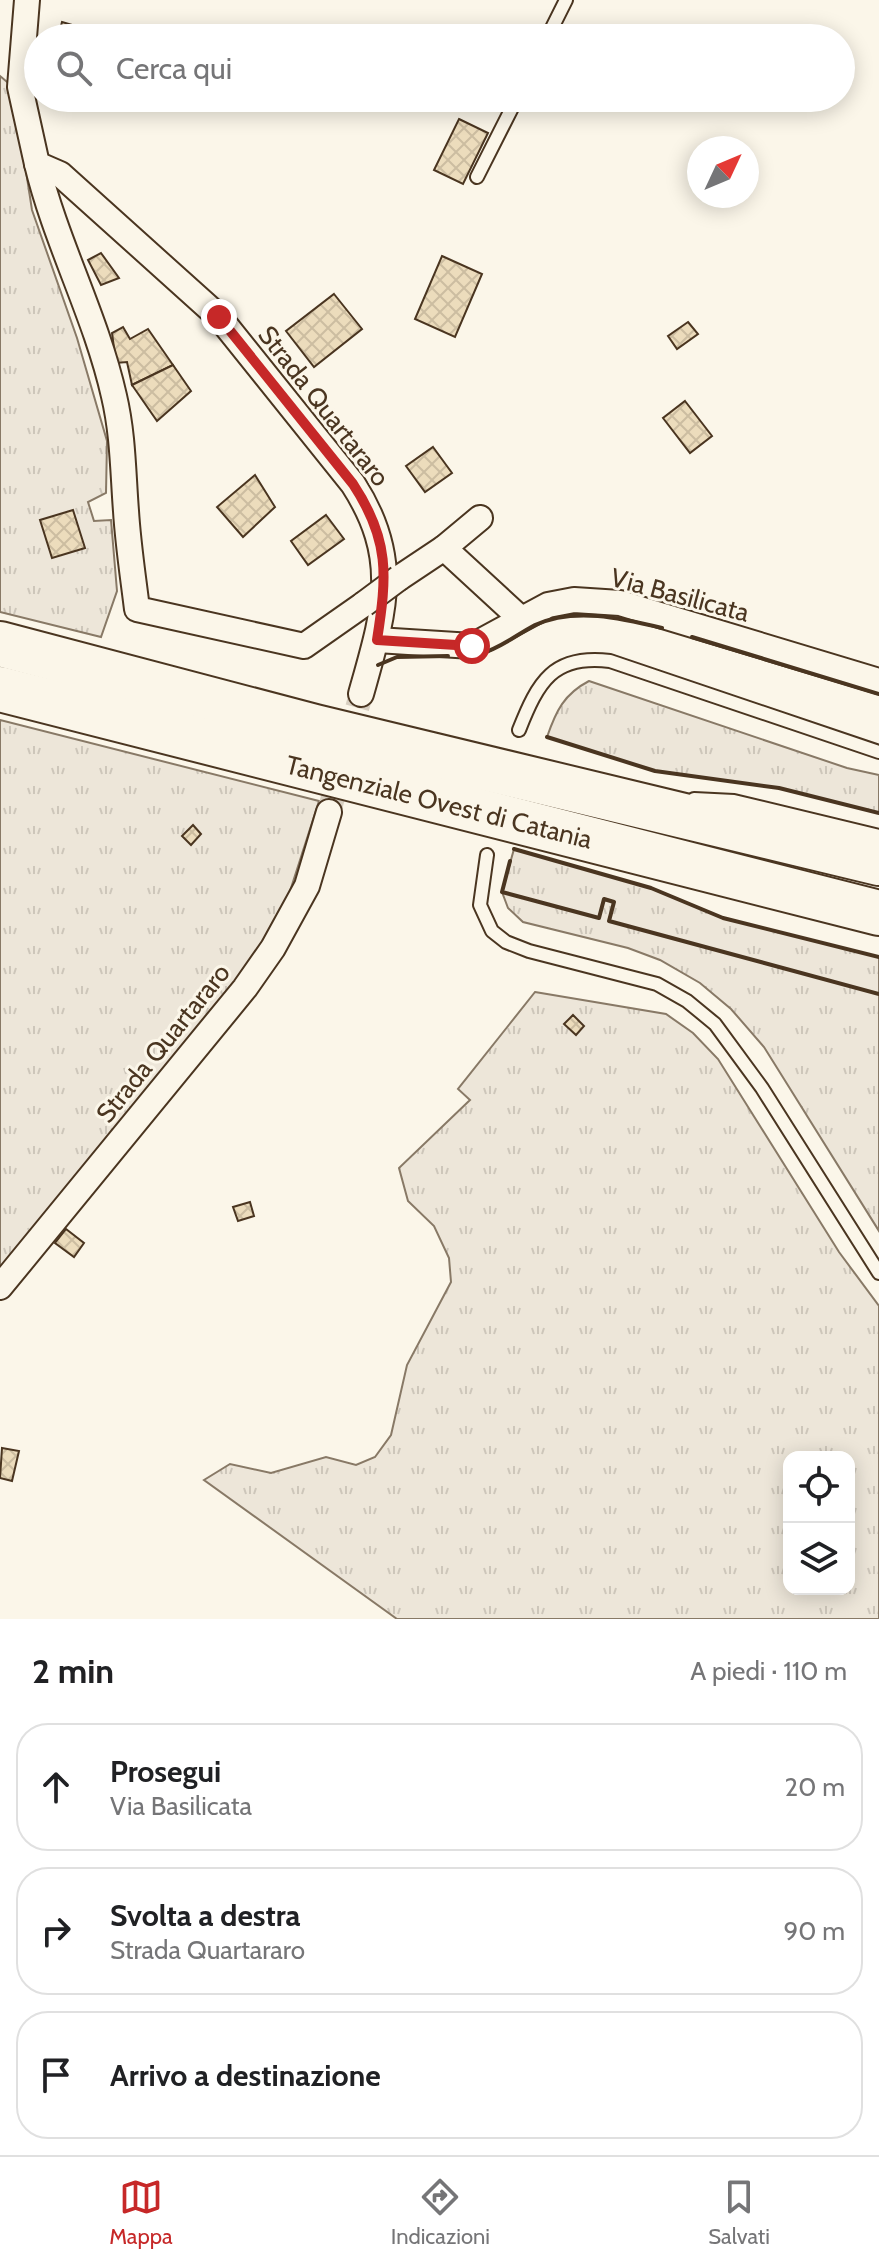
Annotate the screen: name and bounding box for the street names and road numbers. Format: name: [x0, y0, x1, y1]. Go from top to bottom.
street label: Strada Quartararo: [251, 319, 397, 493]
street label: Via Basilicata: [607, 561, 753, 629]
street label: Tangenziale Ovest di Catania: [283, 748, 596, 856]
street label: Strada Quartararo: [89, 957, 237, 1129]

